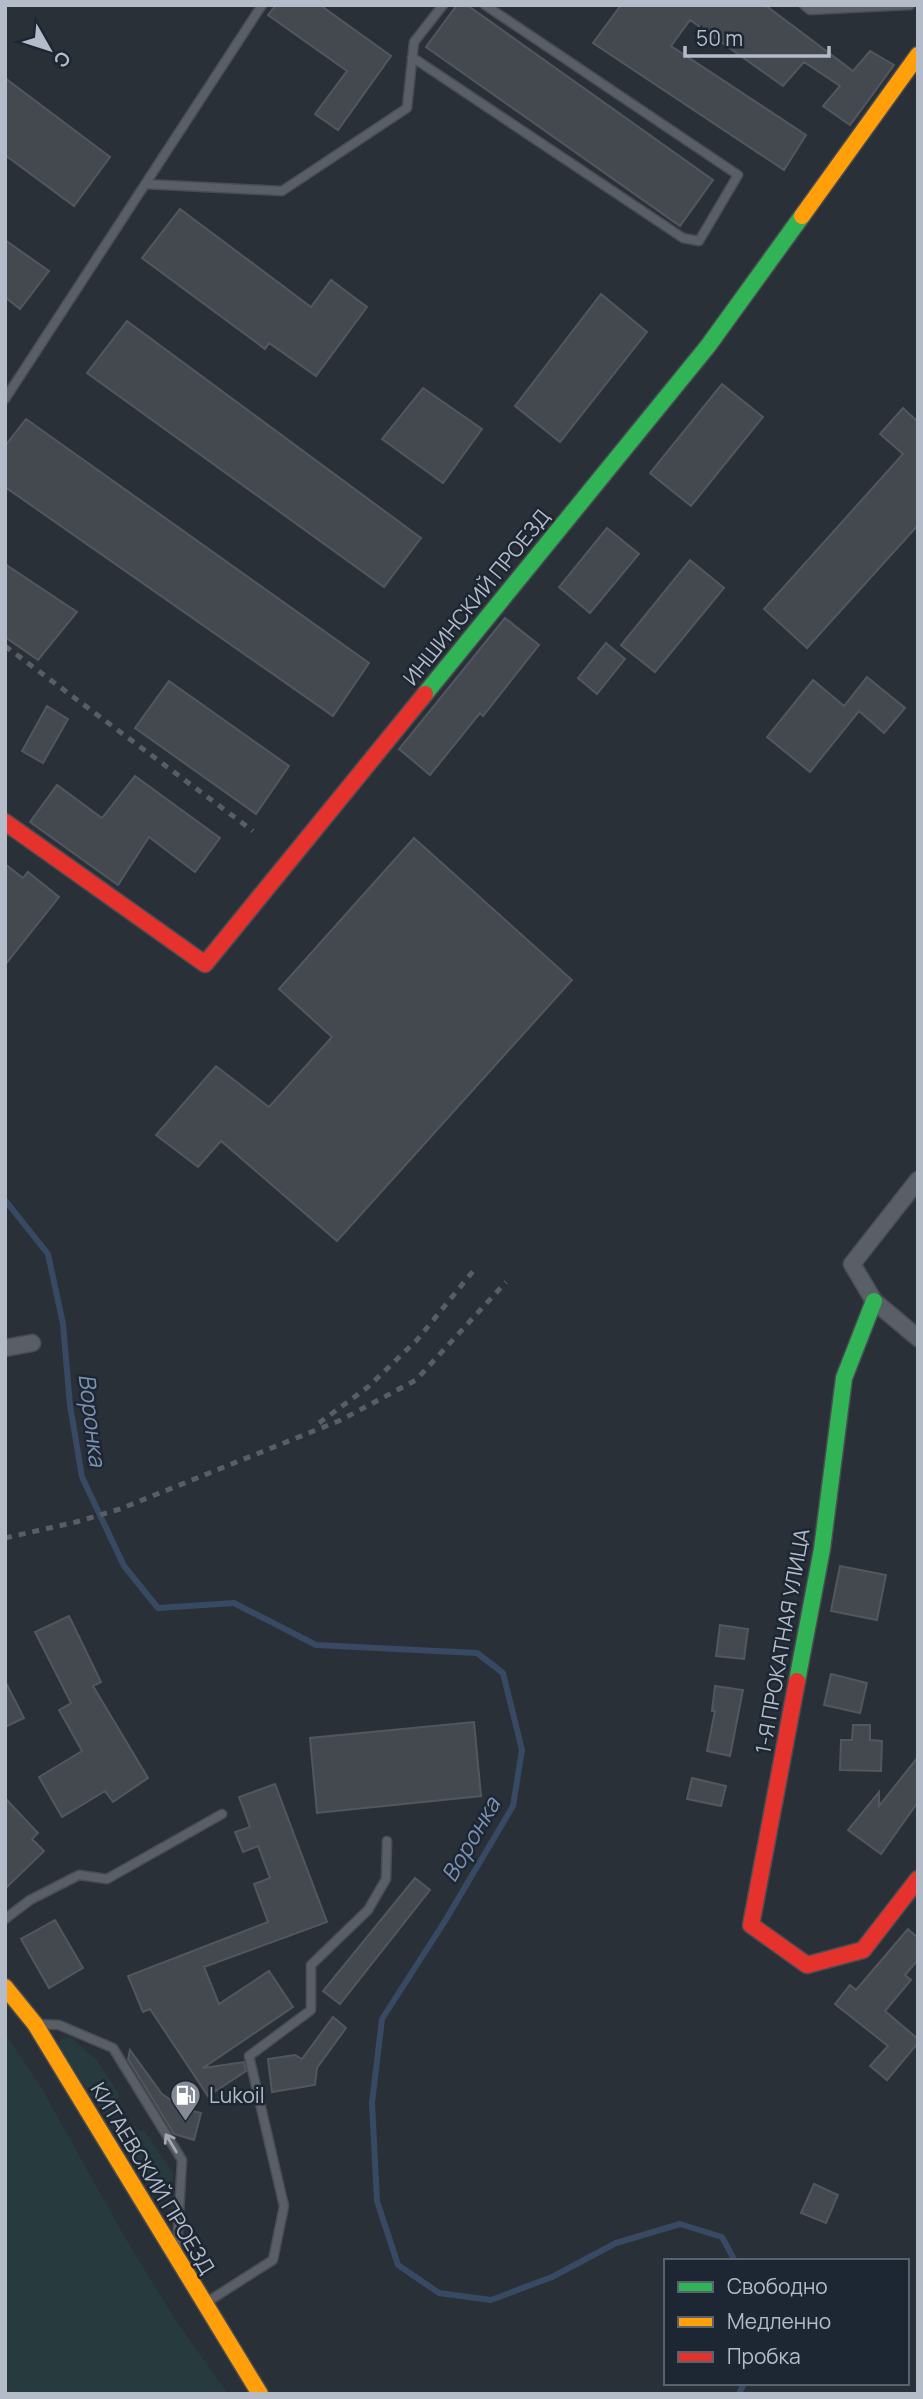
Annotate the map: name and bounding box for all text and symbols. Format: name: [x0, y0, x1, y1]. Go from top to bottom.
north arrow: [14, 14, 84, 84]
scale bar: [685, 14, 828, 58]
text: 50 m: [696, 24, 743, 52]
text: С: [48, 46, 77, 73]
street label: ИНШИНСКИЙ ПРОЕЗД: [396, 503, 556, 691]
water label: Воронка: [71, 1372, 115, 1469]
street label: 1-Я ПРОКАТНАЯ УЛИЦА: [748, 1526, 816, 1756]
water label: Воронка: [433, 1790, 508, 1887]
street label: КИТАЕВСКИЙ ПРОЕЗД: [85, 2077, 221, 2279]
fuel station icon: Lukoil: [169, 2078, 203, 2122]
place label: Lukoil: [209, 2081, 265, 2109]
one-way arrow: [164, 2134, 178, 2154]
legend: [664, 2259, 909, 2385]
text: Свободно: [727, 2272, 828, 2300]
text: Медленно: [727, 2307, 831, 2335]
text: Пробка: [727, 2342, 801, 2370]

